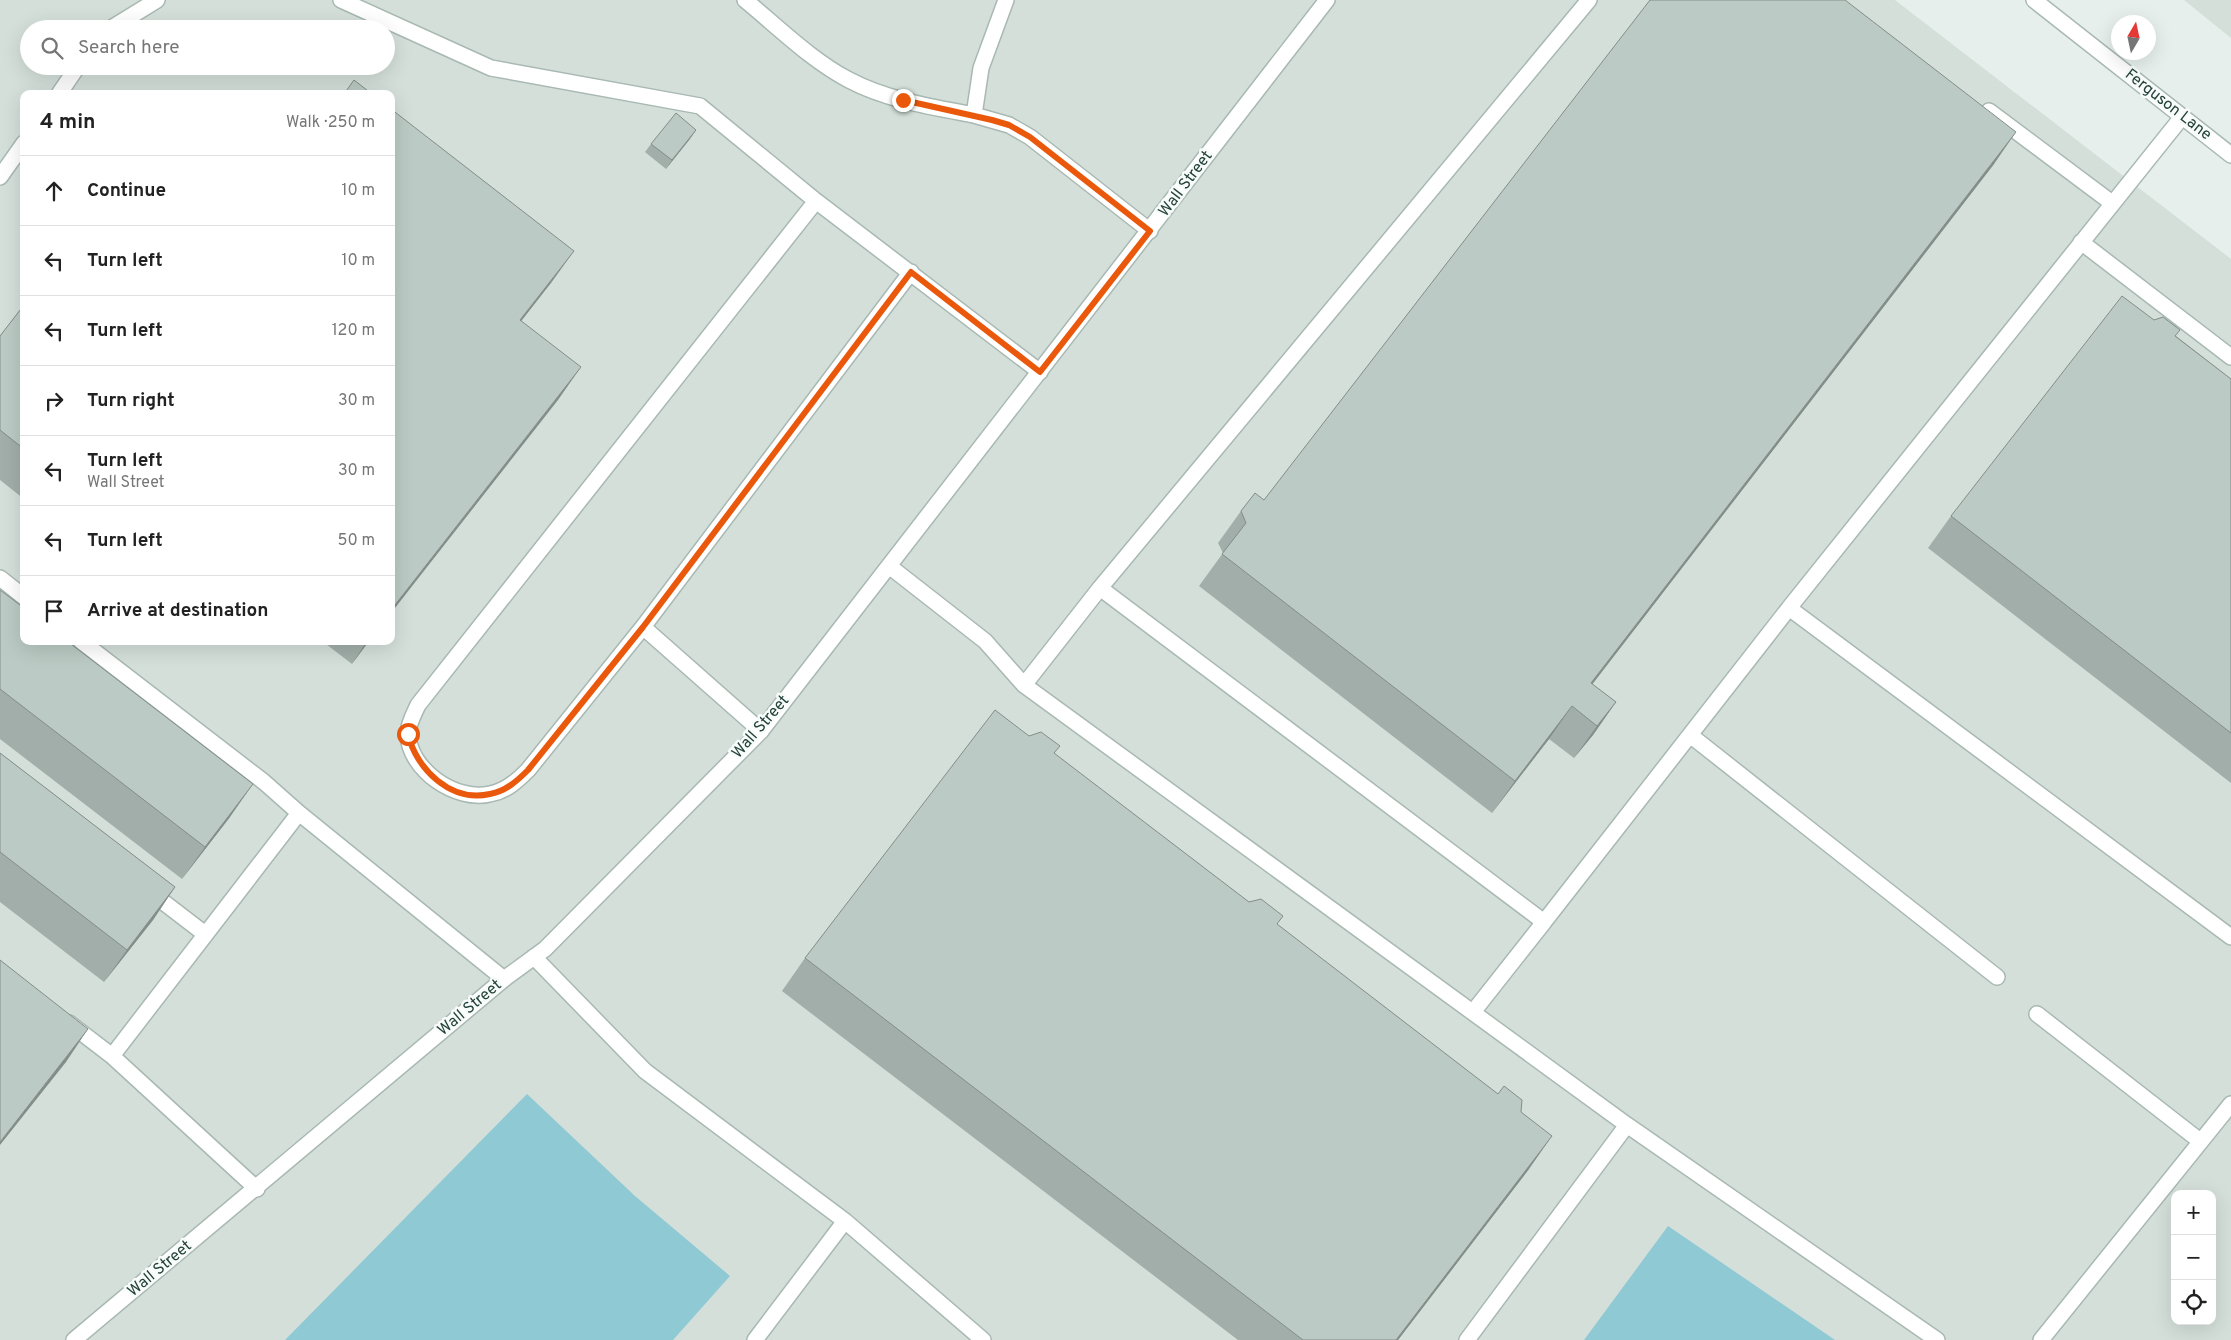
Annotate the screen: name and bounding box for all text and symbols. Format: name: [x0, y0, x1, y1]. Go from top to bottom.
north arrow: [2111, 15, 2156, 60]
search box: [20, 20, 395, 75]
icon: search: [38, 34, 66, 62]
text: Search here: [78, 36, 180, 60]
street label: Ferguson Lane: [2121, 65, 2215, 145]
route end: [892, 89, 915, 112]
text: 4 min: [40, 109, 96, 136]
text: Walk · 250 m: [286, 113, 375, 133]
street label: Wall Street: [1155, 147, 1217, 221]
icon: ahead: [40, 177, 68, 205]
text: Continue: [87, 179, 166, 203]
text: 10 m: [341, 181, 375, 201]
icon: left: [40, 247, 68, 275]
text: Turn left: [87, 249, 163, 273]
text: 10 m: [341, 251, 375, 271]
icon: left: [40, 317, 68, 345]
text: Turn left: [87, 319, 163, 343]
text: 120 m: [332, 321, 375, 341]
icon: right: [40, 387, 68, 415]
text: Turn right: [87, 389, 175, 413]
text: 30 m: [338, 391, 375, 411]
text: Turn left: [87, 449, 163, 473]
icon: left: [40, 457, 68, 485]
text: 30 m: [338, 461, 375, 481]
text: Wall Street: [87, 473, 165, 493]
icon: left: [40, 527, 68, 555]
text: Turn left: [87, 529, 163, 553]
text: 50 m: [338, 531, 375, 551]
icon: arrive: [40, 597, 68, 625]
text: Arrive at destination: [87, 599, 268, 623]
street label: Wall Street: [728, 691, 794, 763]
route start: [397, 723, 420, 746]
street label: Wall Street: [434, 975, 506, 1041]
map controls: [2171, 1190, 2216, 1325]
button: +: [2171, 1190, 2216, 1235]
button: −: [2171, 1235, 2216, 1280]
street label: Wall Street: [124, 1236, 196, 1302]
button: locate: [2171, 1280, 2216, 1325]

